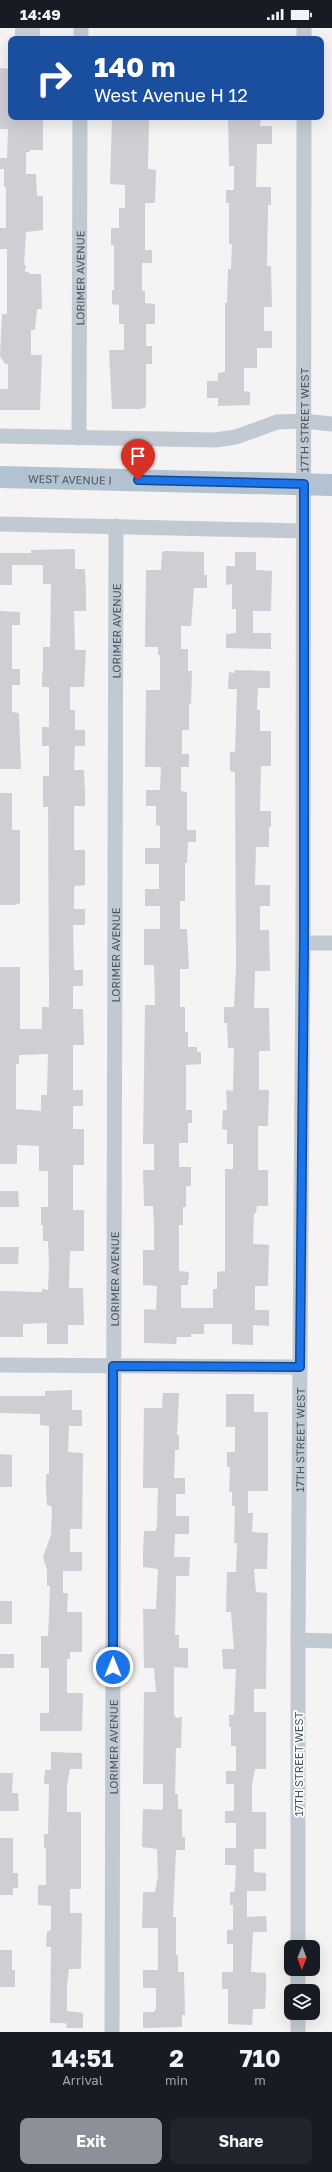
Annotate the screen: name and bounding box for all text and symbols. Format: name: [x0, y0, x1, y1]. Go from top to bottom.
text: 14:49: [20, 5, 61, 23]
text: 140 m: [94, 50, 176, 83]
icon: right: [28, 52, 80, 104]
text: West Avenue H 12: [94, 84, 248, 106]
street label: LORIMER AVENUE: [73, 230, 86, 326]
street label: 17TH STREET WEST: [297, 368, 310, 472]
pin: [121, 439, 155, 480]
icon: arrive: [127, 445, 149, 467]
street label: WEST AVENUE I: [28, 471, 112, 486]
street label: LORIMER AVENUE: [109, 583, 122, 679]
street label: LORIMER AVENUE: [108, 907, 121, 1003]
street label: LORIMER AVENUE: [107, 1231, 121, 1327]
street label: 17TH STREET WEST: [293, 1388, 306, 1492]
position arrow: [92, 1646, 134, 1688]
street label: LORIMER AVENUE: [106, 1699, 119, 1795]
street label: 17TH STREET WEST: [292, 1712, 305, 1816]
north arrow: [284, 1940, 320, 1976]
map controls: [284, 1940, 320, 2020]
button: layers: [284, 1984, 320, 2020]
text: 14:51: [51, 2043, 114, 2072]
text: 2: [169, 2043, 184, 2072]
text: 710: [239, 2043, 280, 2072]
text: Arrival: [62, 2072, 103, 2088]
text: min: [165, 2072, 188, 2088]
text: m: [254, 2072, 266, 2088]
button: Exit: [20, 2118, 162, 2164]
button: Share: [170, 2118, 312, 2164]

